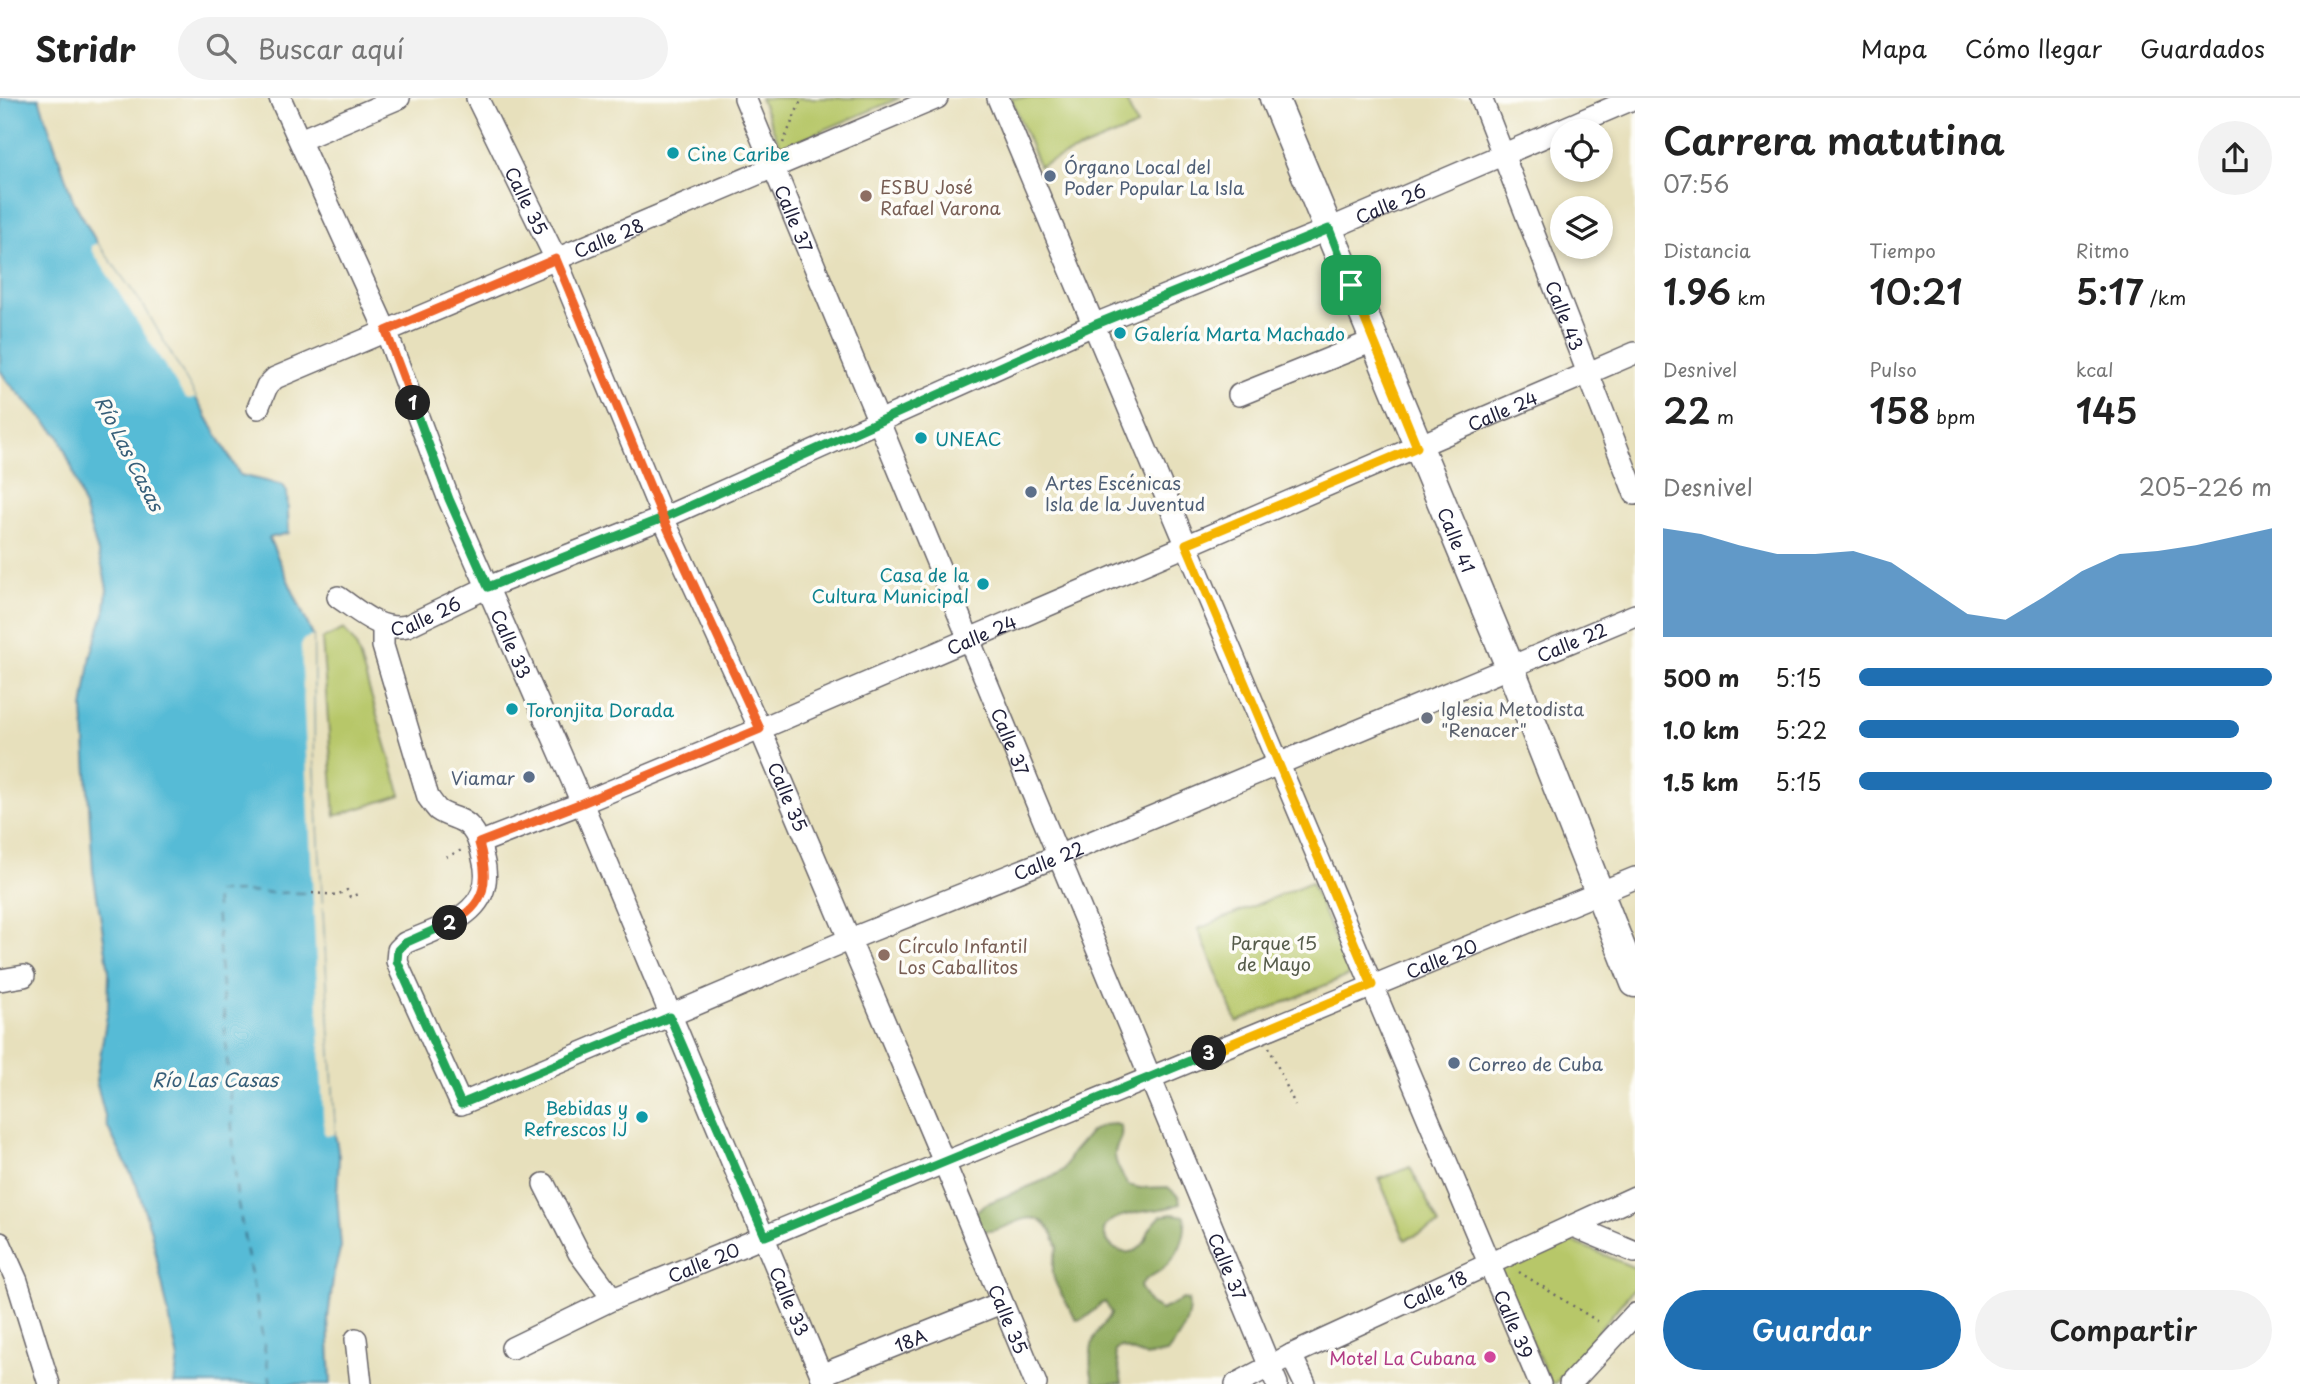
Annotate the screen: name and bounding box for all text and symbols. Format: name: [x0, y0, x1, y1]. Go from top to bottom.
search box: [178, 17, 668, 80]
text: Stridr: [35, 23, 136, 73]
icon: search: [202, 29, 240, 67]
text: Buscar aquí: [258, 29, 404, 68]
text: Mapa: [1861, 30, 1927, 66]
text: Cómo llegar: [1965, 30, 2102, 66]
text: Guardados: [2140, 30, 2265, 66]
text: Carrera matutina: [1663, 111, 2005, 168]
map controls: [1550, 119, 1613, 259]
button: locate: [1550, 119, 1613, 182]
button: share: [2198, 121, 2272, 195]
place label: Cine Caribe: [687, 140, 790, 167]
marker: Cine Caribe: [665, 145, 681, 161]
place label: Órgano Local del Poder Popular La Isla: [1064, 153, 1245, 201]
street label: Calle 35: [499, 161, 555, 239]
text: 07:56: [1663, 166, 1729, 201]
marker: Órgano Local del Poder Popular La Isla: [1042, 168, 1058, 184]
place label: ESBU José Rafael Varona: [880, 173, 1001, 221]
street label: Calle 26: [1351, 176, 1430, 230]
street label: Calle 37: [769, 180, 821, 256]
marker: ESBU José Rafael Varona: [858, 188, 874, 204]
button: layers: [1550, 196, 1613, 259]
street label: Calle 28: [569, 210, 647, 264]
text: Distancia: [1663, 236, 1751, 264]
text: Tiempo: [1869, 236, 1936, 264]
text: Ritmo: [2076, 236, 2129, 264]
pin: [1321, 255, 1381, 315]
text: 1.96: [1663, 264, 1731, 317]
text: 10:21: [1869, 264, 1963, 317]
text: 5:17: [2076, 264, 2144, 317]
icon: arrive: [1332, 266, 1370, 304]
street label: Calle 43: [1540, 276, 1591, 354]
text: km: [1731, 283, 1766, 311]
text: /km: [2144, 283, 2186, 311]
place label: Galería Marta Machado: [1134, 320, 1345, 347]
marker: Galería Marta Machado: [1112, 325, 1128, 341]
text: Desnivel: [1663, 355, 1737, 383]
text: Pulso: [1869, 355, 1917, 383]
text: kcal: [2076, 355, 2114, 383]
street label: Calle 24: [1463, 383, 1541, 437]
text: 22: [1663, 383, 1710, 436]
text: 158: [1869, 383, 1930, 436]
text: 145: [2076, 383, 2138, 436]
pin: 1: [396, 386, 430, 420]
text: 1: [408, 388, 417, 416]
water label: Río Las Casas: [89, 391, 172, 517]
text: m: [1710, 402, 1734, 430]
text: bpm: [1930, 402, 1976, 430]
place label: UNEAC: [935, 425, 1002, 452]
marker: UNEAC: [913, 430, 929, 446]
place label: Artes Escénicas Isla de la Juventud: [1045, 469, 1205, 517]
text: Desnivel: [1663, 469, 1753, 504]
text: 205–226 m: [2139, 469, 2272, 504]
marker: Artes Escénicas Isla de la Juventud: [1023, 484, 1039, 500]
street label: Calle 41: [1432, 503, 1483, 576]
place label: Casa de la Cultura Municipal: [811, 561, 970, 609]
marker: Casa de la Cultura Municipal: [975, 576, 991, 592]
street label: Calle 26: [391, 589, 465, 641]
street label: Calle 33: [485, 605, 539, 682]
street label: Calle 24: [942, 607, 1020, 661]
street label: Calle 22: [1532, 615, 1611, 668]
text: 500 m: [1663, 660, 1740, 695]
text: 5:15: [1775, 660, 1821, 695]
place label: Iglesia Metodista "Renacer": [1441, 695, 1584, 743]
place label: Toronjita Dorada: [526, 696, 674, 723]
marker: Toronjita Dorada: [504, 701, 520, 717]
street label: Calle 37: [985, 703, 1037, 779]
marker: Iglesia Metodista "Renacer": [1419, 710, 1435, 726]
text: 1.0 km: [1663, 712, 1740, 747]
text: 5:22: [1775, 712, 1827, 747]
street label: Calle 35: [762, 757, 815, 835]
place label: Viamar: [451, 764, 516, 791]
text: 1.5 km: [1663, 764, 1739, 799]
text: 5:15: [1775, 764, 1821, 799]
marker: Viamar: [521, 769, 537, 785]
street label: Calle 22: [1009, 833, 1088, 886]
pin: 2: [433, 906, 468, 940]
text: 2: [443, 908, 456, 936]
park label: Parque 15 de Mayo: [1231, 929, 1317, 977]
street label: Calle 20: [1401, 931, 1481, 985]
place label: Círculo Infantil Los Caballitos: [898, 932, 1028, 980]
marker: Círculo Infantil Los Caballitos: [876, 947, 892, 963]
pin: 3: [1192, 1035, 1226, 1070]
text: 3: [1202, 1038, 1215, 1066]
place label: Correo de Cuba: [1468, 1050, 1604, 1077]
marker: Correo de Cuba: [1446, 1055, 1462, 1071]
water label: Río Las Casas: [152, 1065, 280, 1093]
place label: Bebidas y Refrescos IJ: [524, 1094, 628, 1142]
marker: Bebidas y Refrescos IJ: [634, 1109, 650, 1125]
street label: Calle 37: [1202, 1228, 1254, 1304]
street label: Calle 20: [663, 1235, 743, 1289]
street label: Calle 33: [764, 1262, 817, 1340]
street label: Calle 18: [1397, 1262, 1471, 1316]
street label: Calle 35: [982, 1280, 1035, 1358]
street label: Calle 39: [1488, 1285, 1541, 1362]
button: Guardar: [1663, 1290, 1961, 1370]
button: Compartir: [1975, 1290, 2272, 1370]
street label: 18A: [890, 1321, 930, 1358]
place label: Motel La Cubana: [1329, 1344, 1477, 1371]
marker: Motel La Cubana: [1482, 1349, 1498, 1365]

